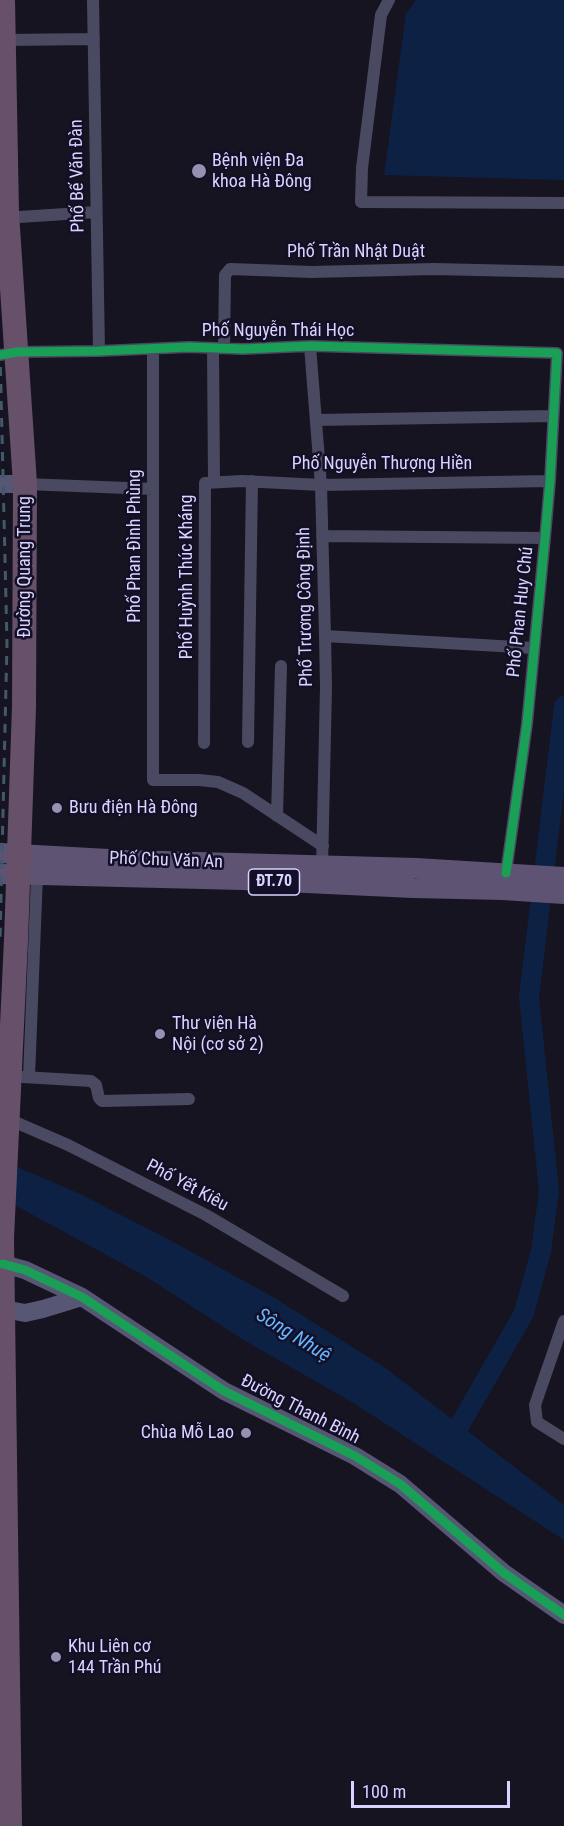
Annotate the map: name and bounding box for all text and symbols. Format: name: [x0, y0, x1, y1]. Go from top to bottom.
street label: Phố Bế Văn Đàn: [66, 119, 90, 233]
place label: Bệnh viện Đa khoa Hà Đông: [212, 150, 312, 192]
marker: Bệnh viện Đa khoa Hà Đông: [190, 162, 208, 180]
street label: Phố Trần Nhật Duật: [287, 241, 425, 263]
street label: Phố Nguyễn Thái Học: [202, 320, 354, 342]
street label: Phố Nguyễn Thượng Hiền: [292, 453, 472, 475]
street label: Phố Phan Đình Phùng: [124, 469, 146, 623]
street label: Phố Huỳnh Thúc Kháng: [176, 495, 198, 659]
street label: Đường Quang Trung: [14, 496, 36, 638]
street label: Phố Trương Công Định: [294, 527, 318, 687]
street label: Phố Phan Huy Chú: [503, 546, 539, 678]
place label: Bưu điện Hà Đông: [69, 797, 198, 819]
marker: Bưu điện Hà Đông: [50, 801, 64, 815]
street label: Phố Chu Văn An: [109, 848, 223, 874]
road number: ĐT.70: [248, 869, 300, 895]
place label: Thư viện Hà Nội (cơ sở 2): [172, 1013, 264, 1056]
marker: Thư viện Hà Nội (cơ sở 2): [153, 1027, 167, 1041]
street label: Phố Yết Kiêu: [142, 1155, 232, 1217]
water label: Sông Nhuệ: [251, 1304, 335, 1368]
street label: Đường Thanh Bình: [237, 1371, 363, 1449]
place label: Chùa Mỗ Lao: [141, 1422, 234, 1444]
marker: Chùa Mỗ Lao: [239, 1426, 253, 1440]
place label: Khu Liên cơ 144 Trần Phú: [68, 1636, 161, 1678]
marker: Khu Liên cơ 144 Trần Phú: [49, 1650, 63, 1664]
scale bar: [354, 1769, 513, 1807]
text: 100 m: [362, 1781, 406, 1802]

